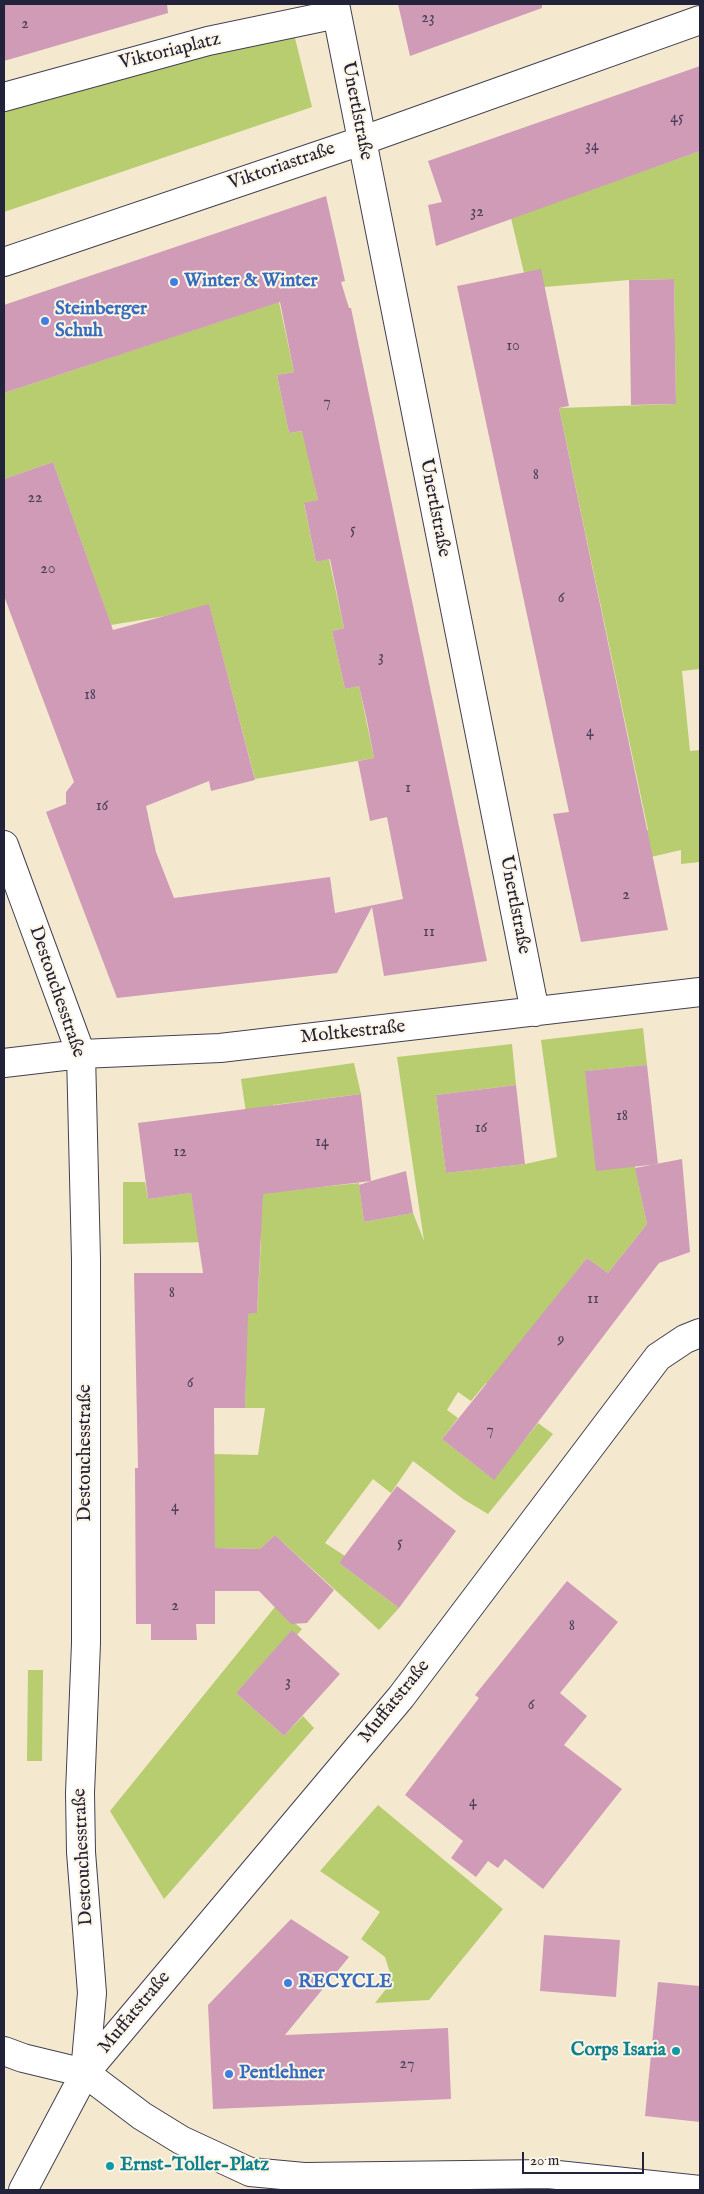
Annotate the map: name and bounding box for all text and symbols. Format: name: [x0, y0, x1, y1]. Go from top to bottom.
house number: 23: [421, 9, 435, 29]
house number: 2: [21, 15, 29, 35]
street label: Viktoriaplatz: [117, 28, 223, 76]
street label: Unertlstraße: [335, 60, 377, 162]
house number: 45: [670, 109, 684, 129]
house number: 34: [585, 137, 599, 157]
street label: Viktoriastraße: [226, 138, 338, 196]
house number: 32: [470, 203, 484, 223]
place label: Winter & Winter: [184, 271, 318, 293]
marker: Winter & Winter: [168, 276, 180, 288]
place label: Steinberger Schuh: [55, 299, 147, 343]
marker: Steinberger Schuh: [39, 315, 51, 327]
house number: 10: [506, 337, 520, 357]
house number: 7: [323, 393, 331, 413]
street label: Unertlstraße: [413, 457, 455, 559]
house number: 8: [533, 466, 539, 486]
house number: 22: [27, 489, 43, 509]
house number: 5: [350, 521, 356, 541]
house number: 20: [40, 560, 56, 580]
house number: 6: [558, 589, 564, 609]
house number: 3: [378, 648, 384, 668]
house number: 18: [84, 686, 96, 706]
house number: 4: [586, 723, 594, 743]
house number: 1: [405, 779, 411, 799]
house number: 16: [96, 797, 108, 817]
street label: Unertlstraße: [493, 854, 535, 956]
house number: 2: [622, 886, 630, 906]
street label: Destouchesstraße: [23, 923, 89, 1061]
house number: 11: [423, 923, 435, 943]
street label: Moltkestraße: [299, 1016, 407, 1050]
house number: 18: [616, 1107, 628, 1127]
house number: 16: [475, 1119, 487, 1139]
house number: 14: [315, 1133, 329, 1153]
house number: 12: [173, 1143, 187, 1163]
house number: 8: [169, 1284, 175, 1304]
house number: 11: [587, 1290, 599, 1310]
house number: 9: [558, 1331, 564, 1351]
house number: 6: [187, 1374, 193, 1394]
street label: Destouchesstraße: [75, 1384, 97, 1522]
house number: 7: [486, 1421, 494, 1441]
house number: 4: [171, 1498, 179, 1518]
house number: 5: [397, 1534, 403, 1554]
house number: 2: [171, 1597, 179, 1617]
house number: 8: [569, 1617, 575, 1637]
street label: Muffatstraße: [355, 1656, 435, 1748]
house number: 3: [285, 1673, 291, 1693]
house number: 6: [528, 1696, 534, 1716]
street label: Destouchesstraße: [69, 1788, 99, 1926]
house number: 4: [469, 1793, 477, 1813]
street label: Muffatstraße: [94, 1967, 176, 2059]
place label: RECYCLE: [298, 1972, 392, 1994]
marker: RECYCLE: [282, 1977, 294, 1989]
place label: Corps Isaria: [571, 2040, 666, 2062]
marker: Corps Isaria: [670, 2045, 682, 2057]
house number: 27: [400, 2055, 414, 2075]
place label: Pentlehner: [239, 2063, 325, 2085]
marker: Pentlehner: [223, 2068, 235, 2080]
scale bar: [524, 2142, 646, 2174]
text: 20 m: [530, 2151, 559, 2170]
place label: Ernst-Toller-Platz: [120, 2155, 269, 2177]
marker: Ernst-Toller-Platz: [104, 2160, 116, 2172]

